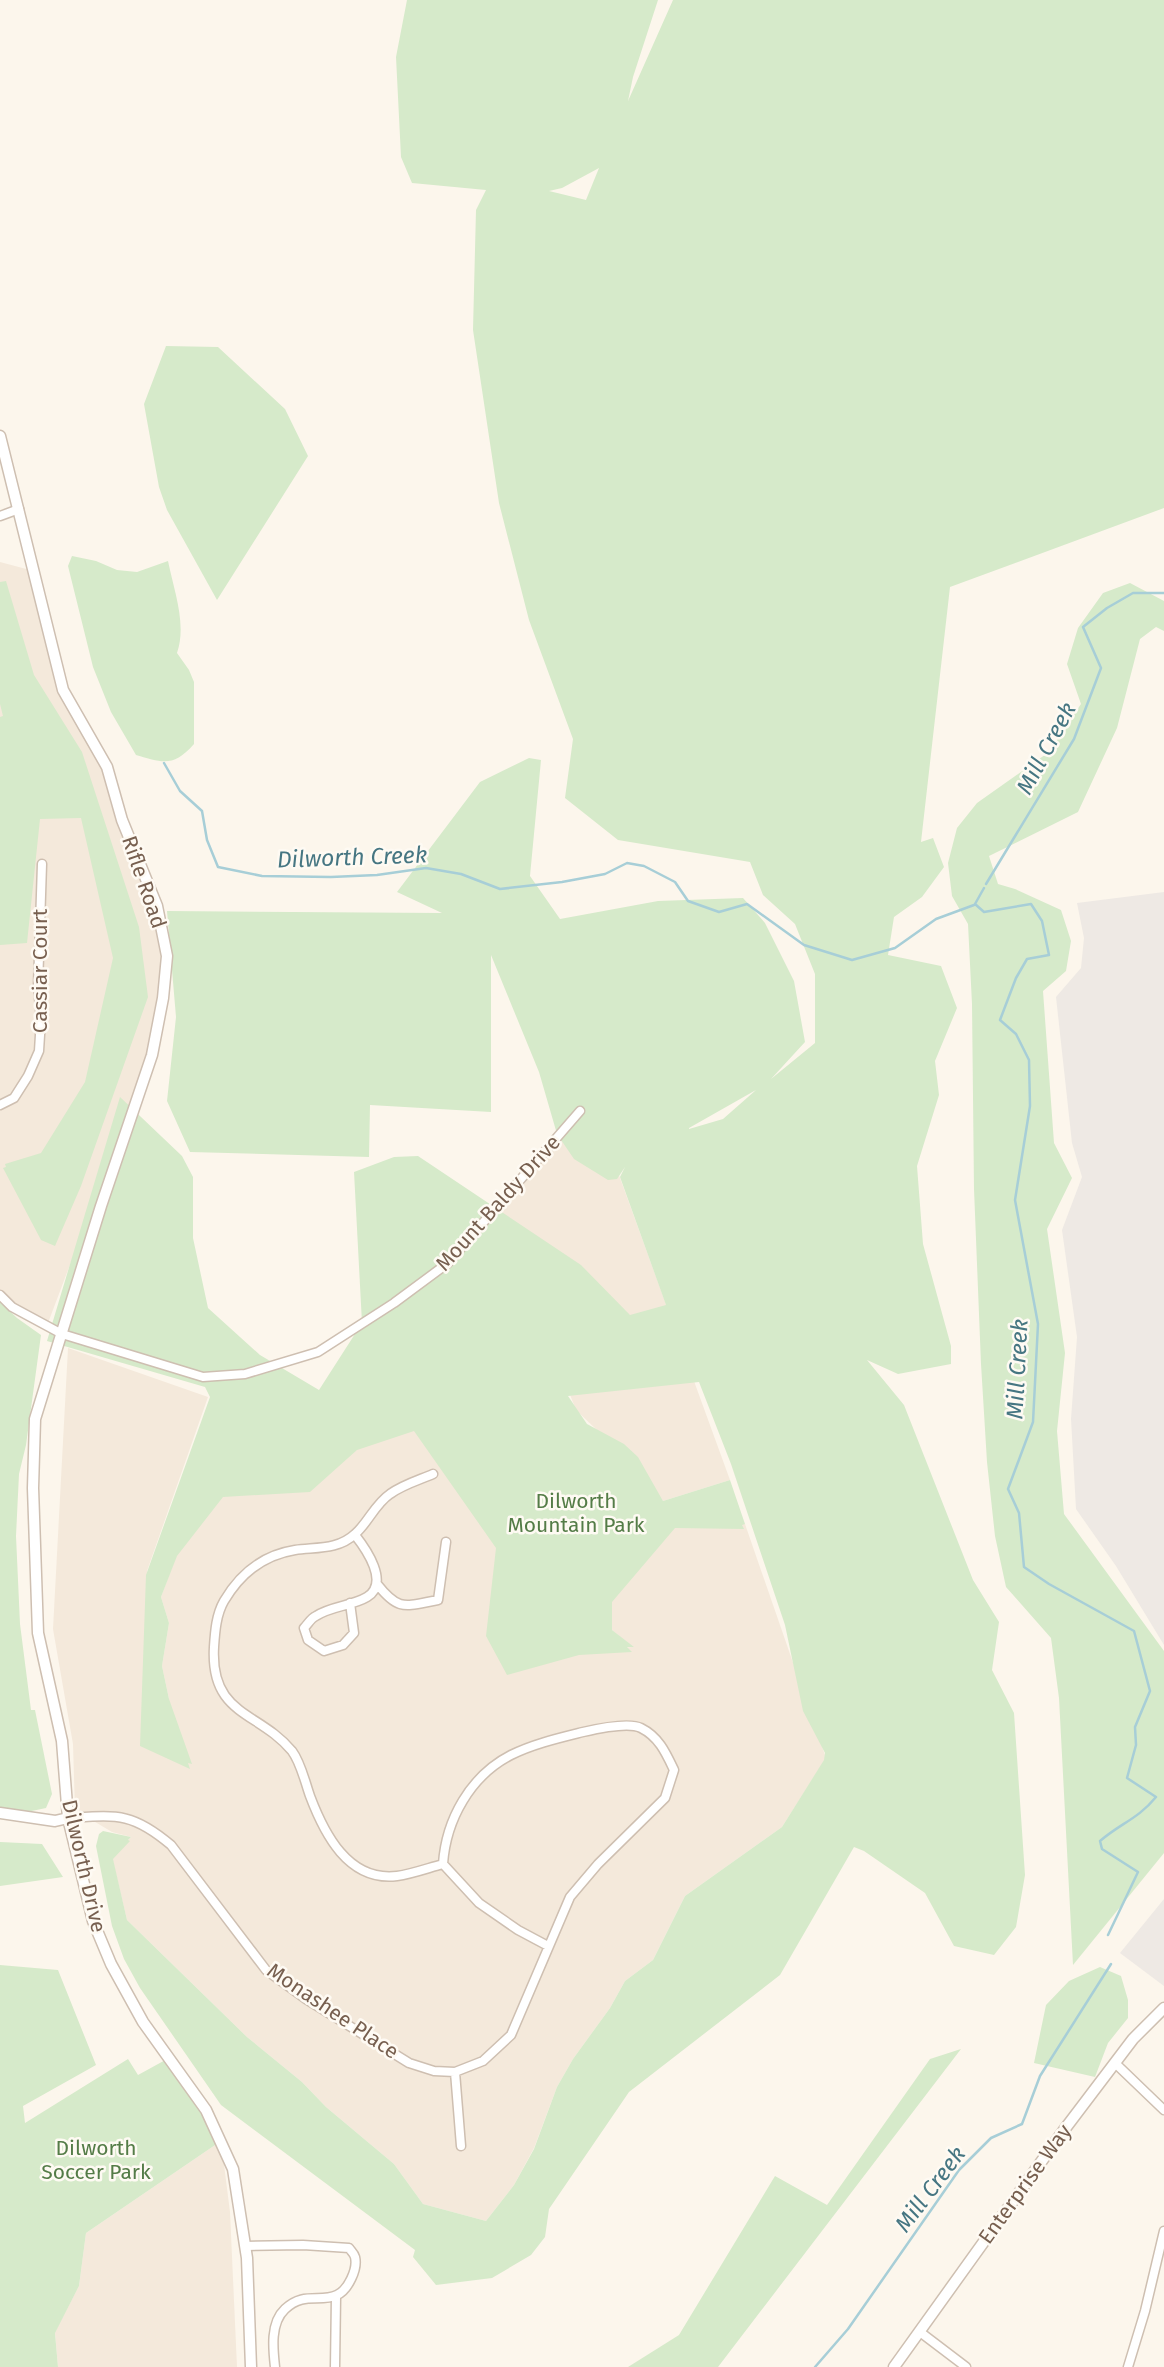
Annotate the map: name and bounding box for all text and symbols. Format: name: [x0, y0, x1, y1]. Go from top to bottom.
water label: Mill Creek: [1010, 697, 1082, 799]
street label: Rifle Road: [116, 832, 172, 932]
water label: Dilworth Creek: [276, 840, 428, 874]
street label: Cassiar Court: [27, 908, 53, 1033]
street label: Mount Baldy Drive: [430, 1130, 566, 1276]
water label: Mill Creek: [1000, 1318, 1034, 1420]
park label: Dilworth Mountain Park: [507, 1488, 645, 1538]
street label: Dilworth Drive: [56, 1797, 112, 1935]
street label: Monashee Place: [262, 1957, 404, 2065]
street label: Enterprise Way: [973, 2119, 1078, 2249]
park label: Dilworth Soccer Park: [41, 2135, 151, 2185]
water label: Mill Creek: [889, 2141, 971, 2237]

